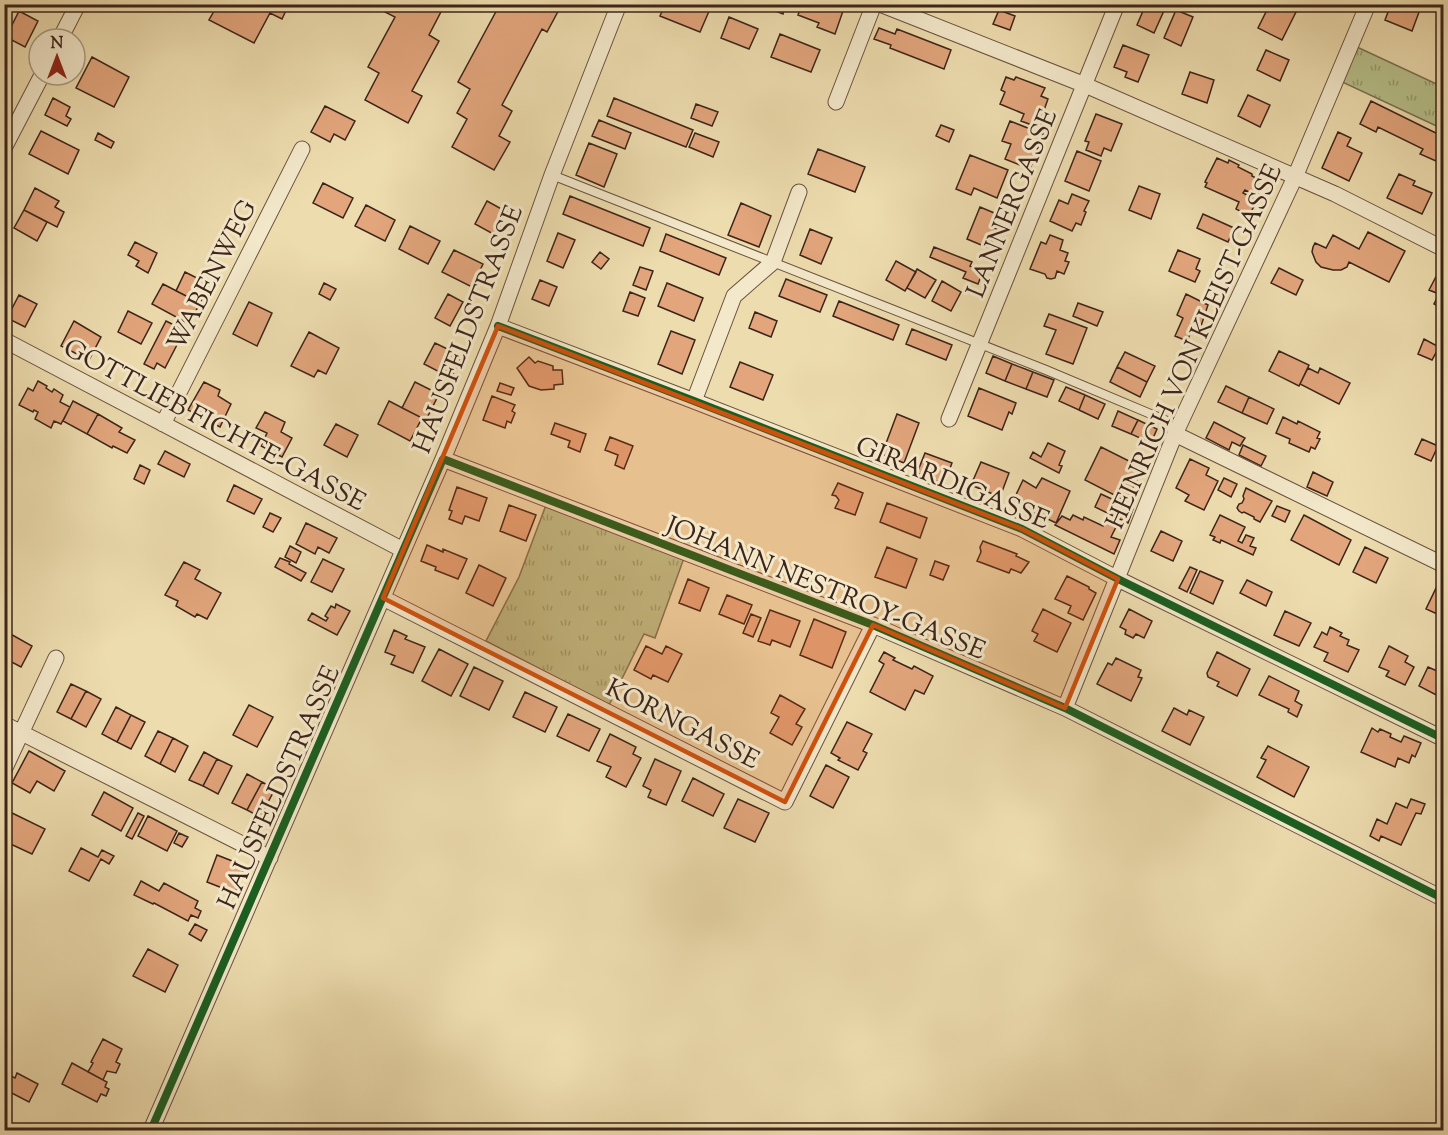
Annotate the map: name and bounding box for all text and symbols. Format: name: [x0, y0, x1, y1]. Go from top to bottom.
north arrow: [27, 27, 87, 87]
text: N: [51, 33, 64, 56]
street label: LANNERGASSE: [959, 104, 1068, 304]
street label: HEINRICH VON KLEIST-GASSE: [1098, 158, 1293, 535]
street label: WABENWEG: [159, 194, 267, 358]
street label: HAUSFELDSTRASSE: [405, 200, 534, 459]
street label: GOTTLIEB FICHTE-GASSE: [56, 331, 372, 522]
street label: GIRARDIGASSE: [850, 429, 1055, 540]
street label: JOHANN NESTROY-GASSE: [658, 507, 991, 671]
street label: HAUSFELDSTRASSE: [210, 660, 351, 916]
street label: KORNGASSE: [599, 671, 765, 780]

